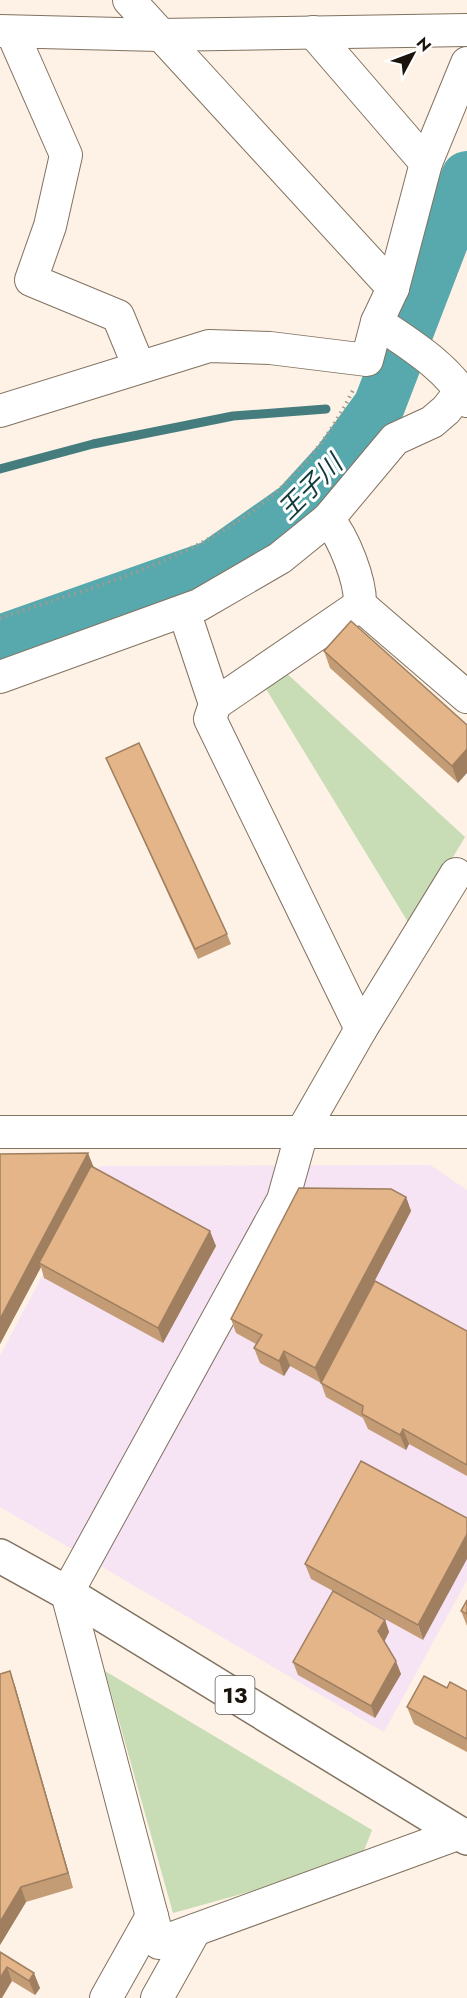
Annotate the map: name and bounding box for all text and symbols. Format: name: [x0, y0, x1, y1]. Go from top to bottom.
north arrow: [383, 24, 443, 84]
text: N: [411, 32, 437, 57]
water label: 王子川: [269, 444, 353, 528]
road number: 13: [216, 1676, 254, 1714]

